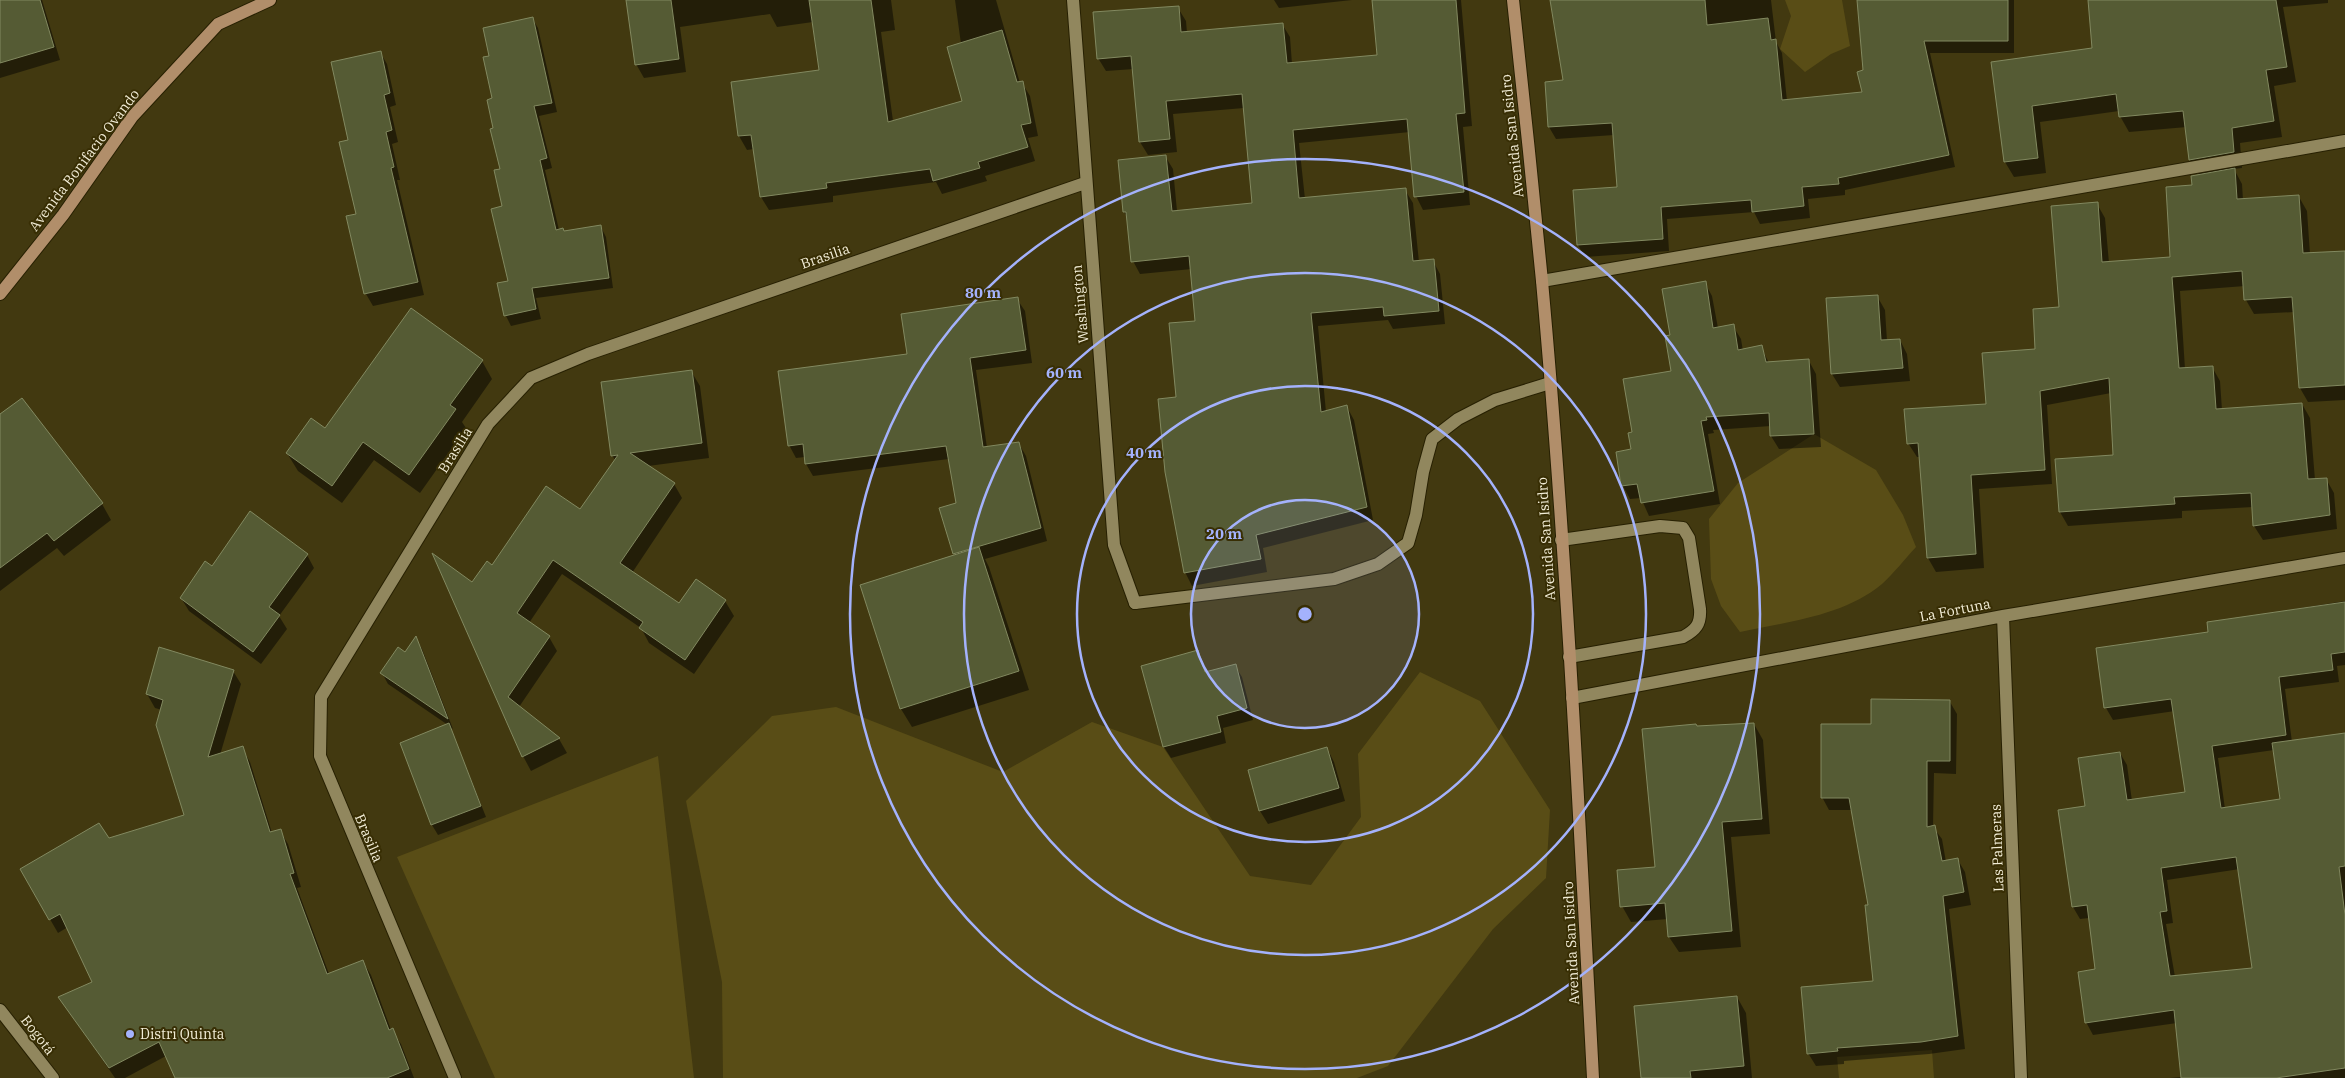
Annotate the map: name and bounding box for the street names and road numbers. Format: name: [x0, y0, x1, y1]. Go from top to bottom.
street label: Avenida San Isidro: [1497, 73, 1527, 198]
street label: Avenida Bonifacio Ovando: [25, 85, 143, 235]
street label: Brasilia: [798, 239, 852, 273]
street label: Washington: [1068, 264, 1092, 344]
street label: Brasilia: [434, 423, 476, 476]
street label: Avenida San Isidro: [1533, 477, 1559, 601]
street label: La Fortuna: [1918, 594, 1992, 626]
street label: Las Palmeras: [1986, 804, 2008, 892]
street label: Brasilia: [351, 811, 387, 865]
street label: Avenida San Isidro: [1559, 881, 1583, 1005]
street label: Bogotá: [17, 1012, 59, 1059]

